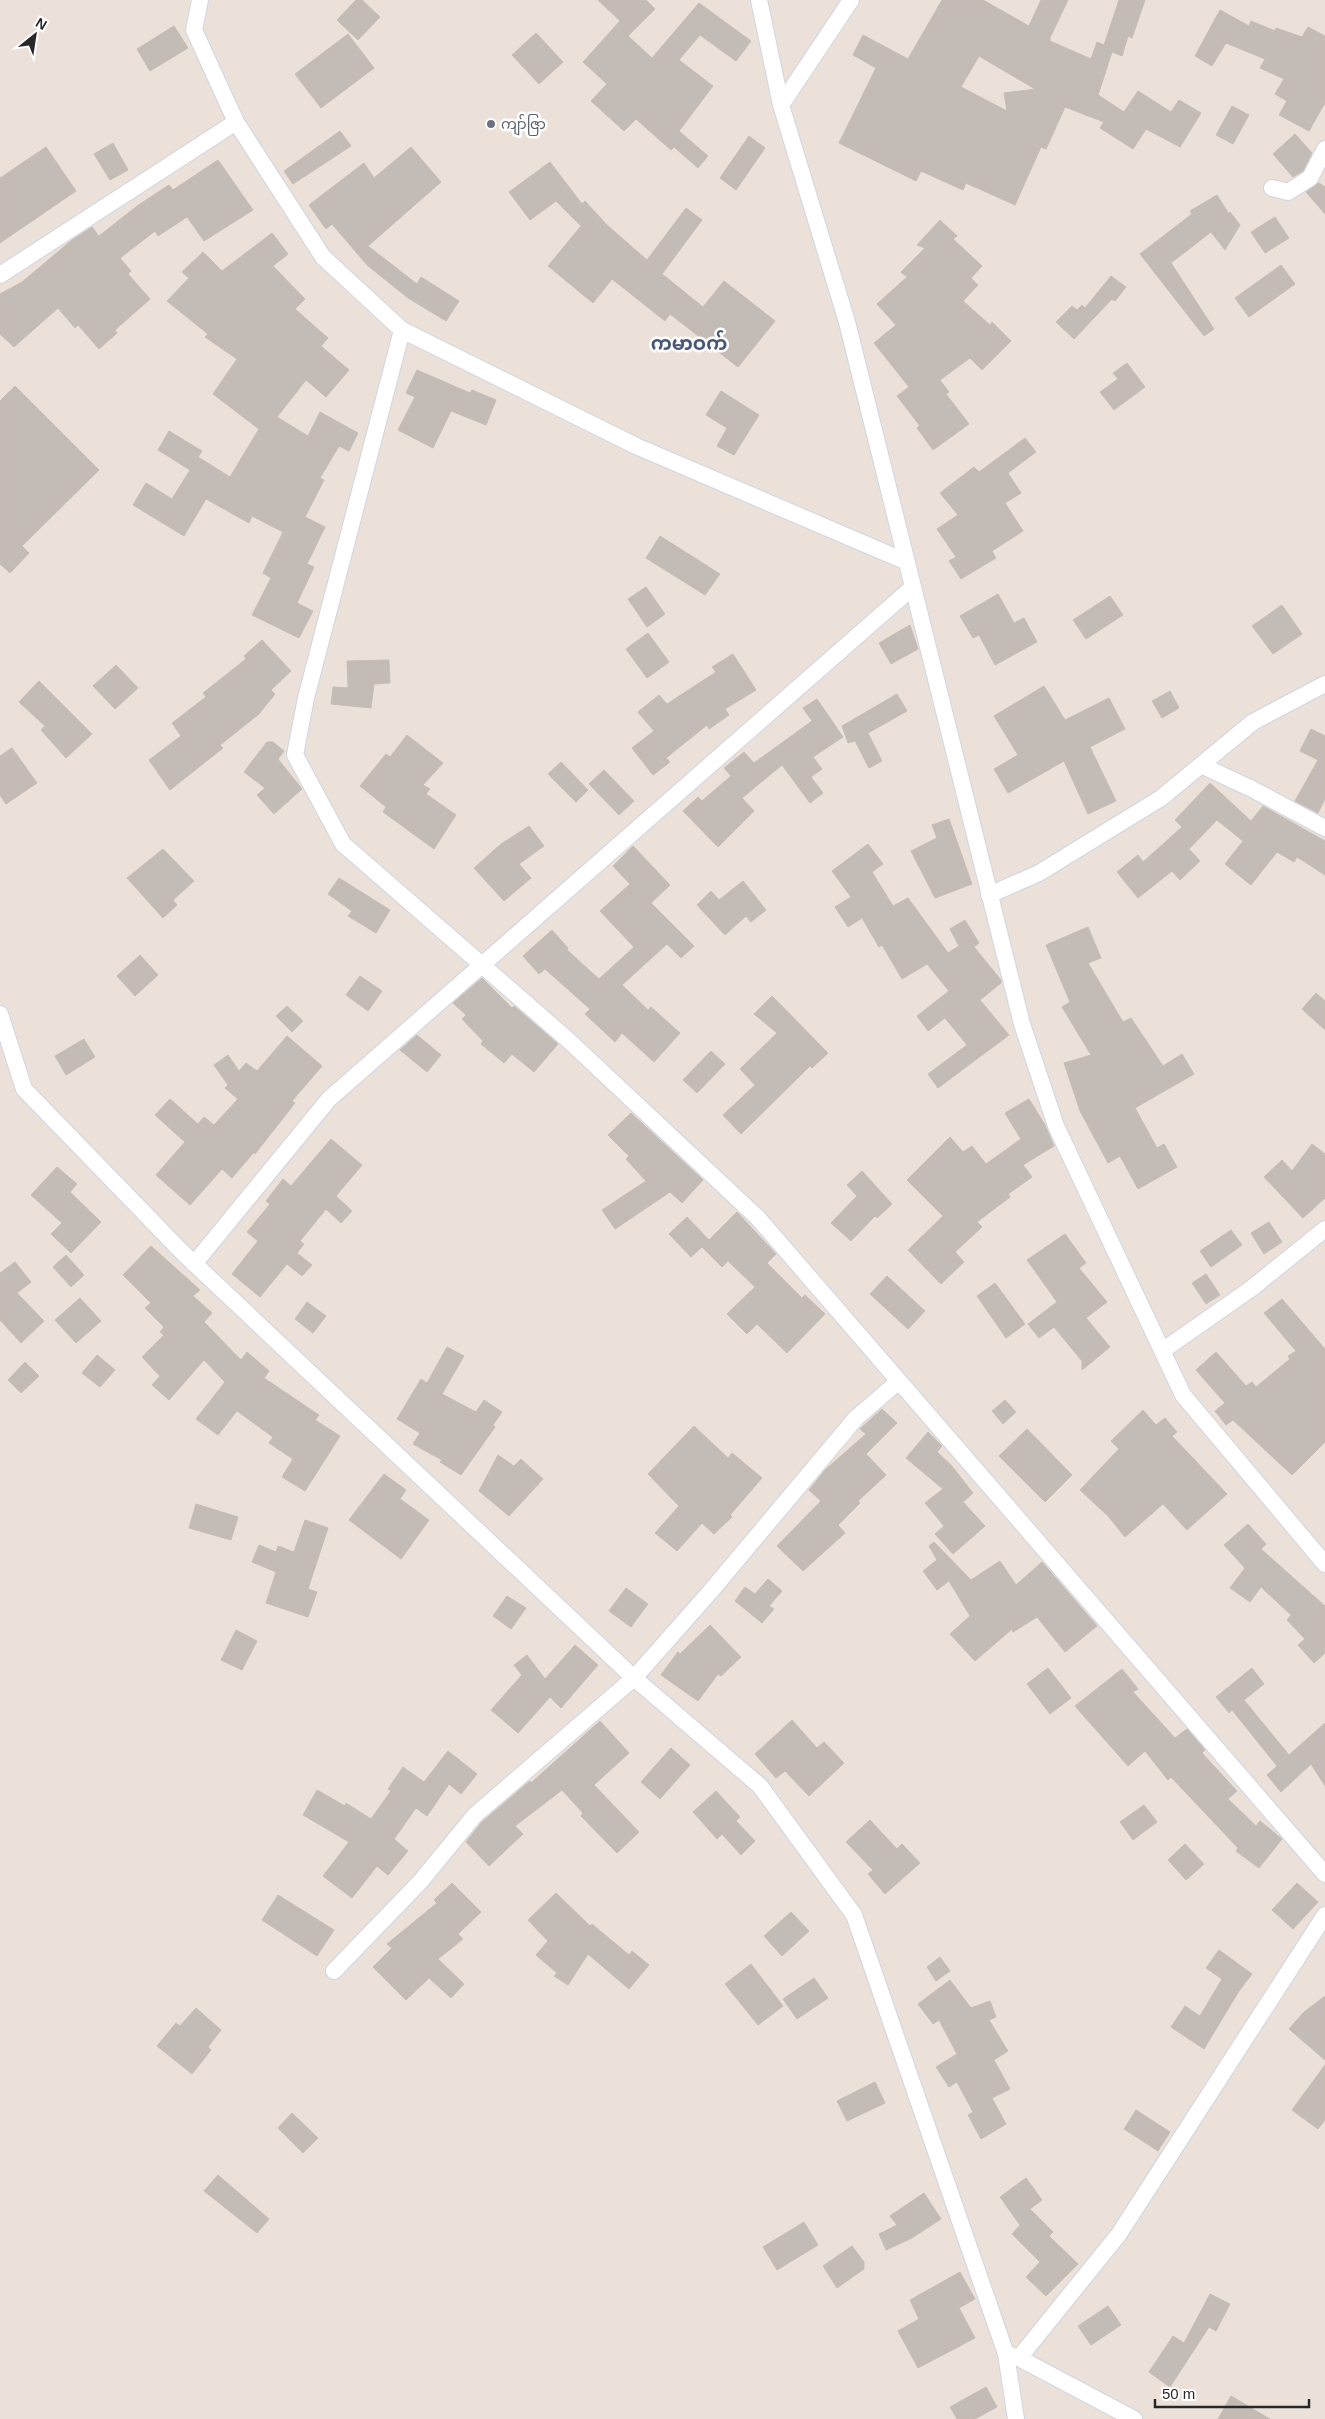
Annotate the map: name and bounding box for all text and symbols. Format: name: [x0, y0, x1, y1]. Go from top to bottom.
north arrow: [10, 10, 60, 60]
text: N: [33, 14, 50, 33]
place label: ကျာ်ဇြာ: [501, 114, 546, 136]
marker: ကျာ်ဇြာ: [485, 118, 497, 130]
district label: ကမာဝက်: [651, 330, 727, 354]
scale bar: [1155, 2376, 1309, 2408]
text: 50 m: [1162, 2385, 1195, 2402]

